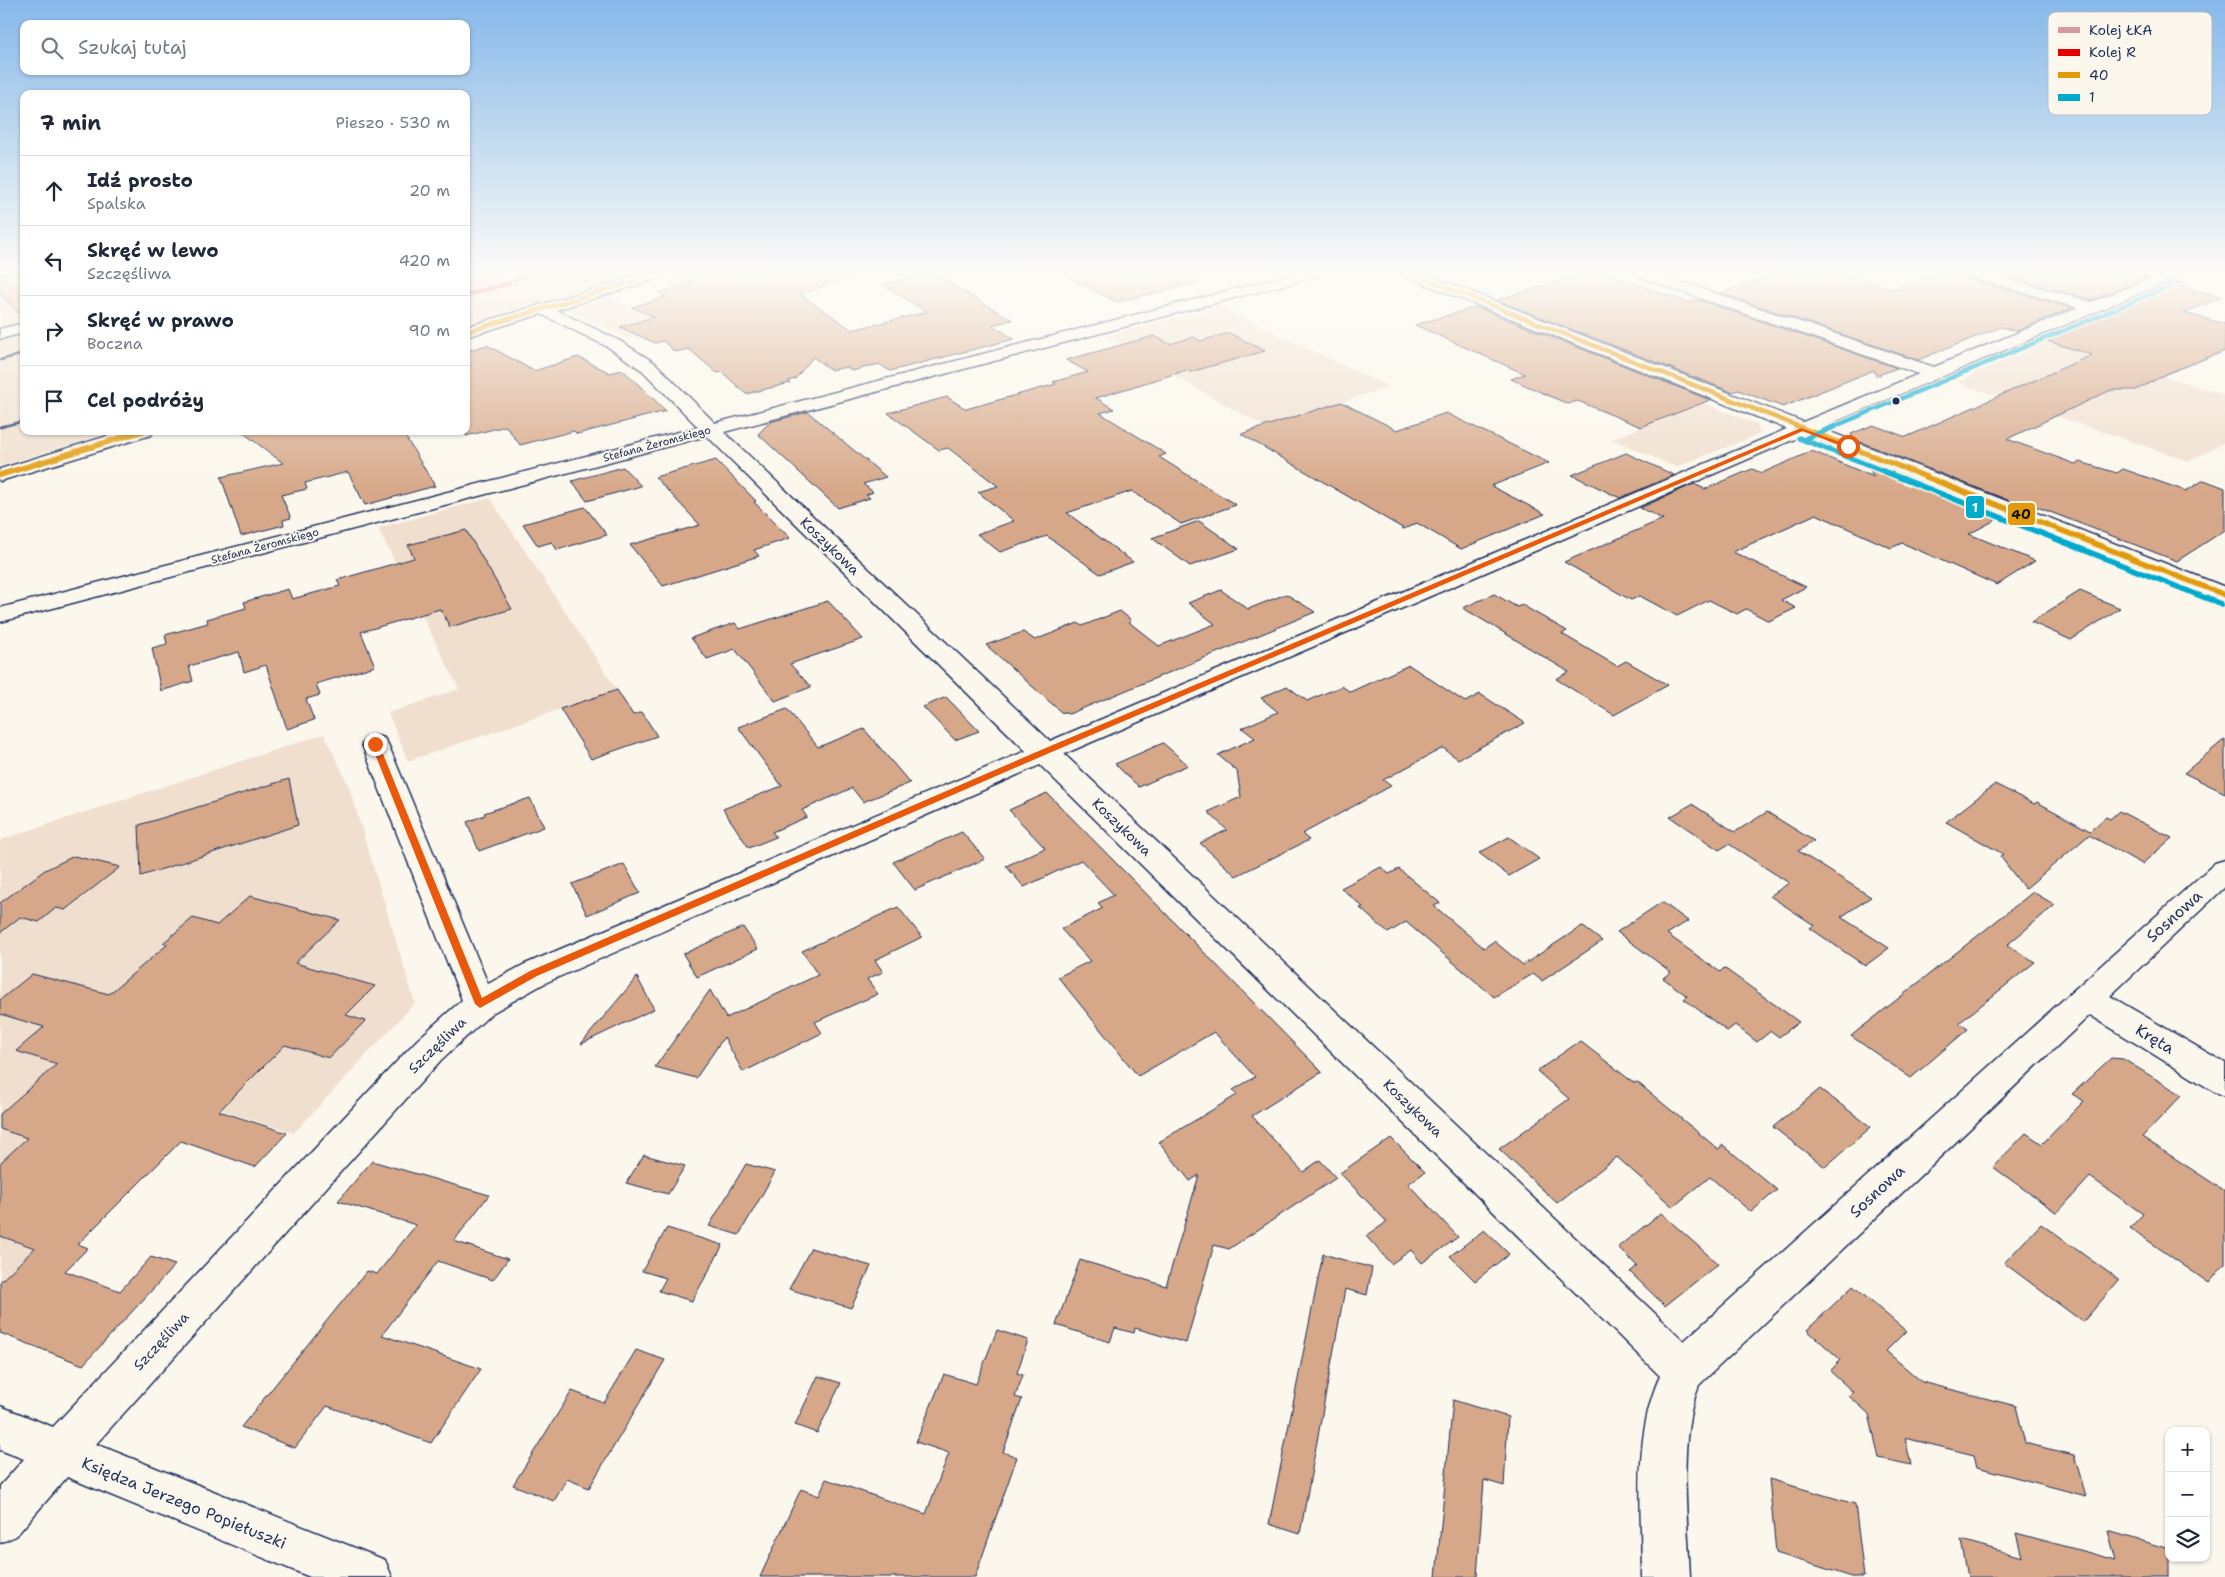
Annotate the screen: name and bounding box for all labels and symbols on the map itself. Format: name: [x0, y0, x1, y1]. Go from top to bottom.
legend: [2048, 12, 2212, 115]
text: Kolej ŁKA: [2089, 21, 2152, 39]
text: Kolej R: [2089, 43, 2136, 61]
text: 40: [2089, 66, 2109, 84]
text: 1: [2089, 88, 2095, 106]
unlabelled marker: [1891, 396, 1901, 406]
street label: Stefana Żeromskiego: [602, 422, 713, 466]
route start: [1837, 435, 1860, 458]
line badge: 1: [1965, 495, 1985, 519]
text: 1: [1972, 498, 1978, 516]
line badge: 40: [2007, 502, 2036, 526]
text: 40: [2011, 505, 2031, 523]
street label: Koszykowa: [797, 513, 864, 579]
street label: Stefana Żeromskiego: [210, 524, 321, 568]
route end: [364, 733, 387, 756]
street label: Koszykowa: [1089, 794, 1156, 860]
street label: Sosnowa: [2141, 885, 2207, 947]
street label: Szczęśliwa: [404, 1013, 470, 1077]
street label: Kręta: [2132, 1019, 2178, 1059]
street label: Koszykowa: [1380, 1075, 1447, 1141]
street label: Sosnowa: [1845, 1160, 1909, 1222]
street label: Szczęśliwa: [129, 1308, 193, 1374]
street label: Księdza Jerzego Popiełuszki: [79, 1452, 289, 1554]

